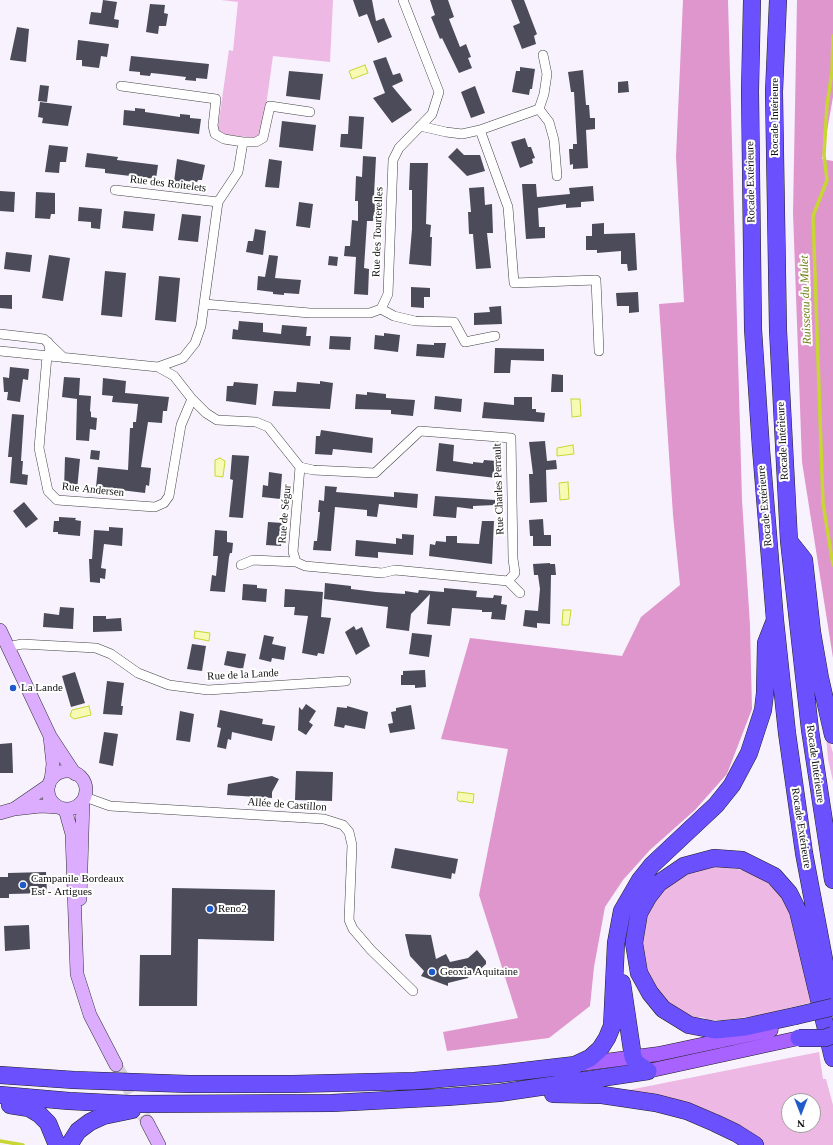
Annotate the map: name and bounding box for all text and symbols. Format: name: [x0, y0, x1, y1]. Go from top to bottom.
street label: Rocade Intérieure: [768, 78, 782, 156]
street label: Rocade Extérieure: [744, 141, 758, 223]
street label: Rue des Roitelets: [129, 173, 207, 195]
street label: Rue des Tourterelles: [370, 187, 386, 277]
water label: Ruisseau du Mulet: [797, 255, 815, 345]
street label: Rocade Intérieure: [774, 401, 792, 481]
street label: Rue Charles Perrault: [491, 443, 507, 535]
street label: Rocade Extérieure: [755, 465, 775, 547]
street label: Rue Andersen: [61, 480, 125, 500]
street label: Rue de Ségur: [276, 484, 294, 544]
street label: Rue de la Lande: [207, 667, 279, 683]
place label: La Lande: [21, 681, 63, 695]
marker: La Lande: [8, 683, 18, 693]
street label: Rocade Intérieure: [803, 724, 827, 804]
street label: Rocade Extérieure: [788, 787, 814, 869]
street label: Allée de Castillon: [247, 796, 327, 814]
place label: Campanile Bordeaux Est - Artigues: [31, 872, 124, 898]
marker: Campanile Bordeaux Est - Artigues: [18, 880, 28, 890]
place label: Reno2: [218, 902, 247, 916]
marker: Reno2: [205, 904, 215, 914]
place label: Geoxia Aquitaine: [440, 965, 518, 979]
marker: Geoxia Aquitaine: [427, 967, 437, 977]
north arrow: [781, 1093, 821, 1133]
text: N: [797, 1118, 805, 1130]

